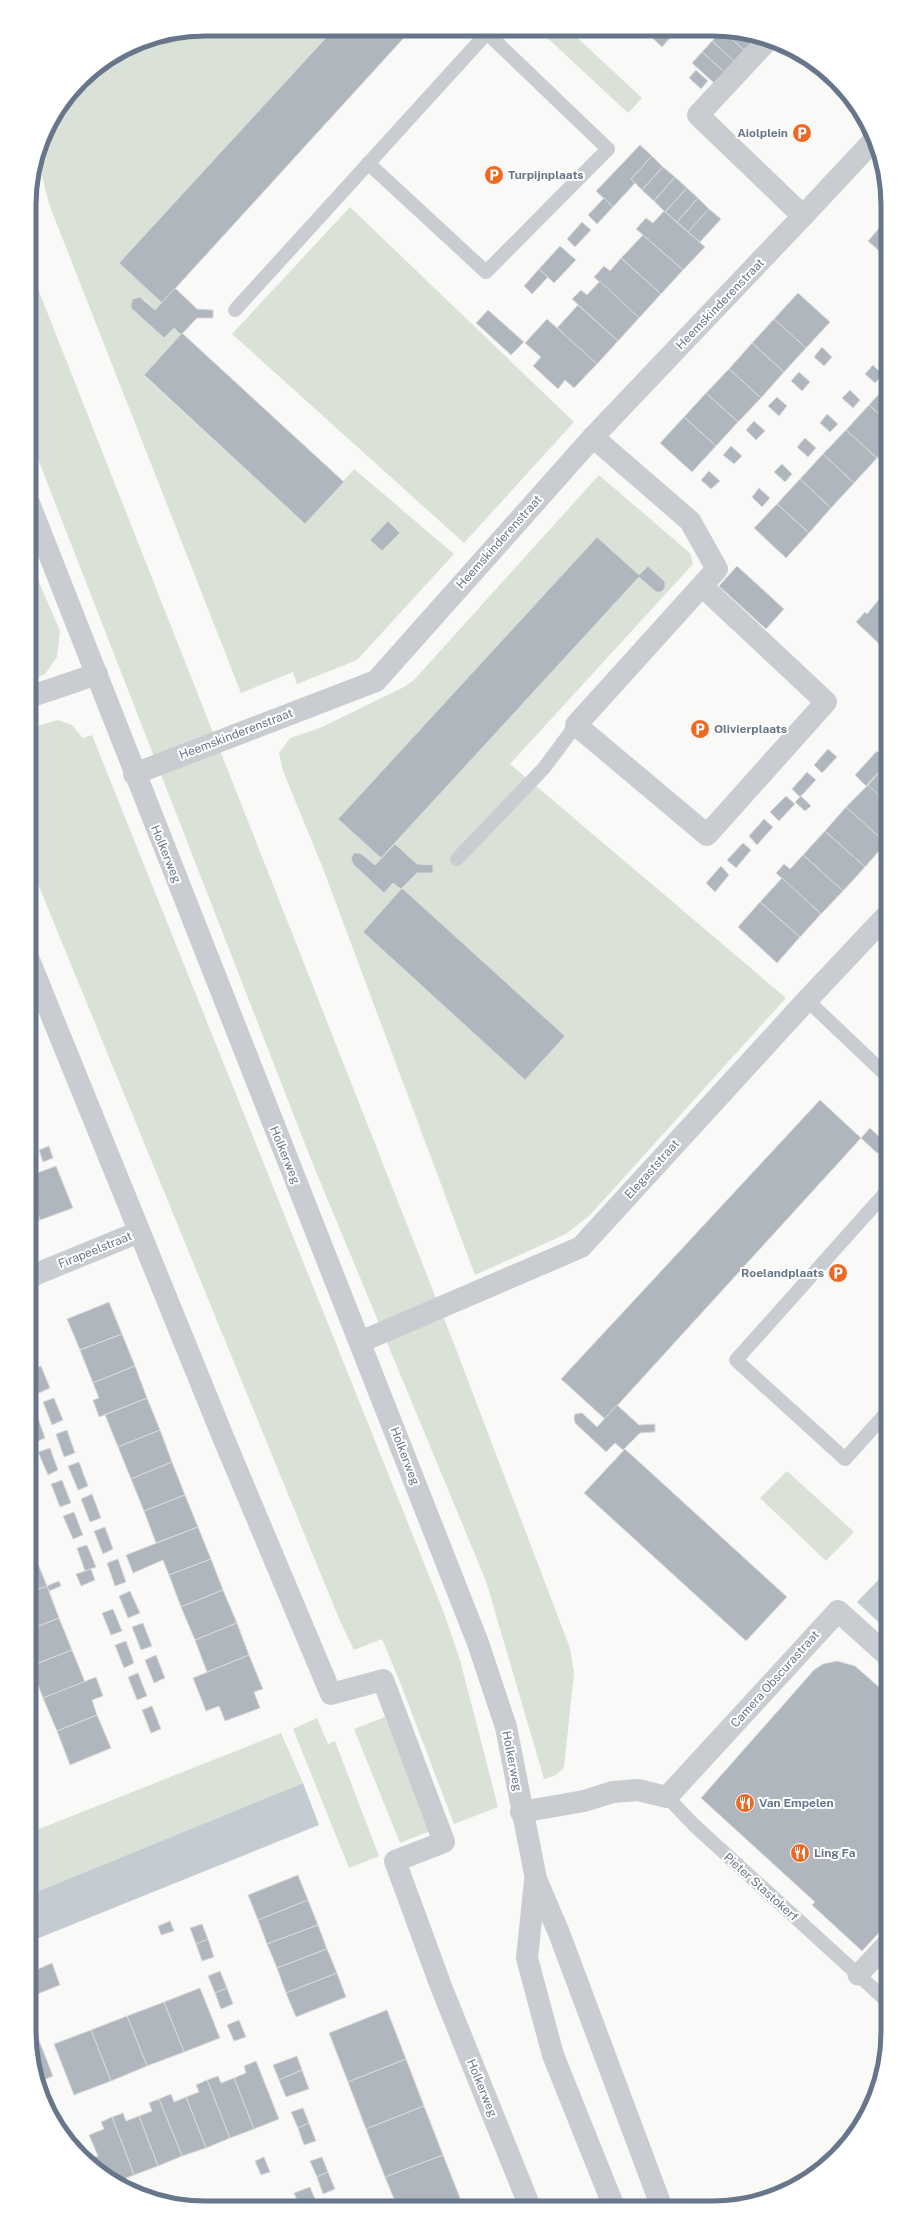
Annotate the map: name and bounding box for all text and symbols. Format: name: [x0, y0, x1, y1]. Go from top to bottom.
parking icon: Aiolplein: [791, 122, 813, 144]
place label: Aiolplein: [737, 126, 788, 140]
parking icon: Turpijnplaats: [483, 164, 505, 186]
place label: Turpijnplaats: [508, 168, 584, 182]
street label: Heemskinderenstraat: [673, 255, 767, 352]
street label: Heemskinderenstraat: [453, 492, 545, 592]
street label: Heemskinderenstraat: [177, 706, 295, 762]
parking icon: Olivierplaats: [689, 718, 711, 740]
place label: Olivierplaats: [714, 722, 787, 736]
street label: Holkerweg: [148, 823, 184, 885]
street label: Holkerweg: [267, 1124, 303, 1186]
street label: Elegaststraat: [622, 1136, 682, 1201]
street label: Firapeelstraat: [56, 1229, 134, 1271]
parking icon: Roelandplaats: [827, 1262, 849, 1284]
place label: Roelandplaats: [741, 1266, 824, 1280]
street label: Holkerweg: [388, 1425, 422, 1487]
street label: Camera Obscurastraat: [728, 1628, 822, 1730]
street label: Holkerweg: [499, 1730, 525, 1792]
restaurant icon: Van Empelen: [734, 1792, 756, 1814]
place label: Van Empelen: [759, 1796, 834, 1810]
restaurant icon: Ling Fa: [789, 1842, 811, 1864]
place label: Ling Fa: [814, 1846, 856, 1860]
street label: Pieter Stastokerf: [721, 1850, 801, 1924]
street label: Holkerweg: [464, 2057, 500, 2119]

